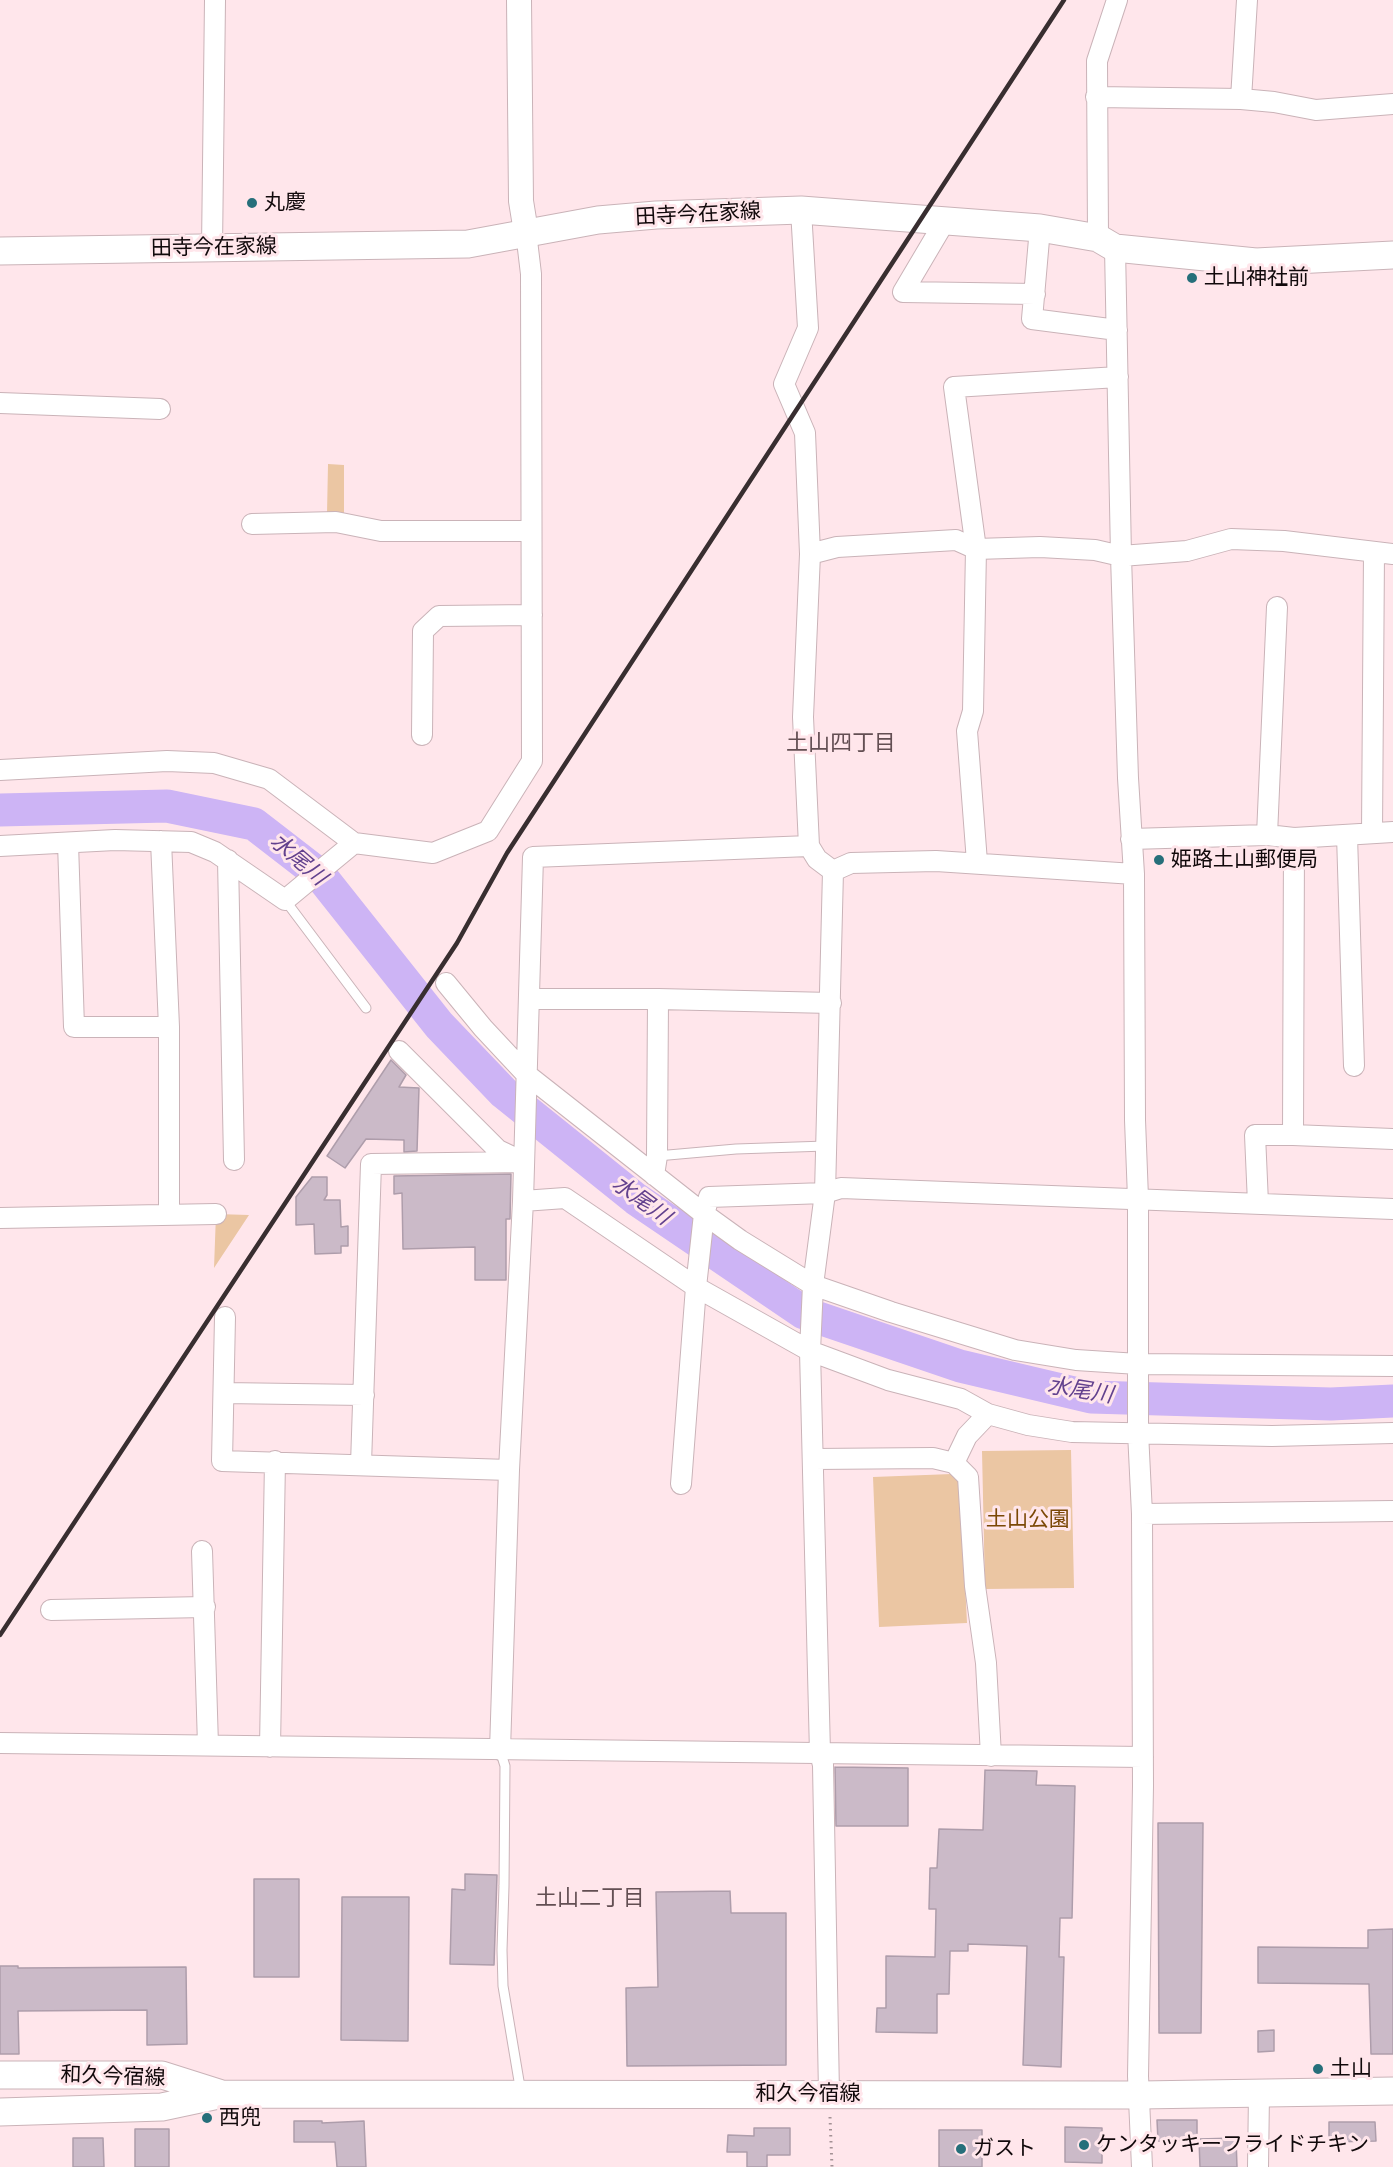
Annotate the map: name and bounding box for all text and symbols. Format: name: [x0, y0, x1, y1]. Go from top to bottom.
place label: 丸慶: [264, 190, 306, 216]
marker: 丸慶: [245, 196, 259, 210]
street label: 田寺今在家線: [634, 199, 762, 231]
street label: 田寺今在家線: [151, 234, 277, 262]
place label: 土山神社前: [1204, 265, 1309, 291]
marker: 土山神社前: [1185, 271, 1199, 285]
district label: 土山四丁目: [786, 731, 896, 757]
water label: 水尾川: [264, 828, 332, 892]
place label: 姫路土山郵便局: [1171, 847, 1318, 873]
marker: 姫路土山郵便局: [1152, 853, 1166, 867]
water label: 水尾川: [607, 1171, 675, 1231]
water label: 水尾川: [1045, 1373, 1115, 1409]
park label: 土山公園: [986, 1507, 1070, 1533]
district label: 土山二丁目: [535, 1886, 645, 1912]
place label: 土山: [1330, 2056, 1372, 2082]
marker: 土山: [1311, 2062, 1325, 2076]
street label: 和久今宿線: [60, 2063, 166, 2091]
street label: 和久今宿線: [756, 2081, 860, 2107]
place label: 西兜: [219, 2105, 261, 2131]
marker: 西兜: [200, 2111, 214, 2125]
place label: ケンタッキーフライドチキン: [1096, 2132, 1369, 2158]
place label: ガスト: [973, 2136, 1036, 2162]
marker: ケンタッキーフライドチキン: [1077, 2138, 1091, 2152]
marker: ガスト: [954, 2142, 968, 2156]

